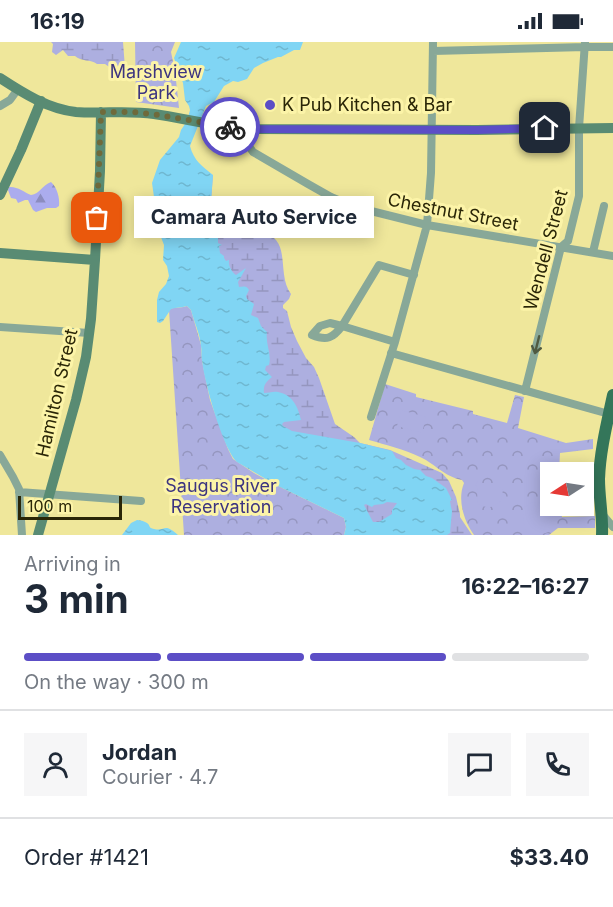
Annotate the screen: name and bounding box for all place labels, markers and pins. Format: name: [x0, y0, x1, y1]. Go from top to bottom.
place label: K Pub Kitchen & Bar: [282, 94, 452, 115]
marker: K Pub Kitchen & Bar: [263, 98, 277, 112]
pin: [519, 102, 570, 153]
pin: [71, 192, 122, 243]
callout: Camara Auto Service: [133, 197, 373, 239]

